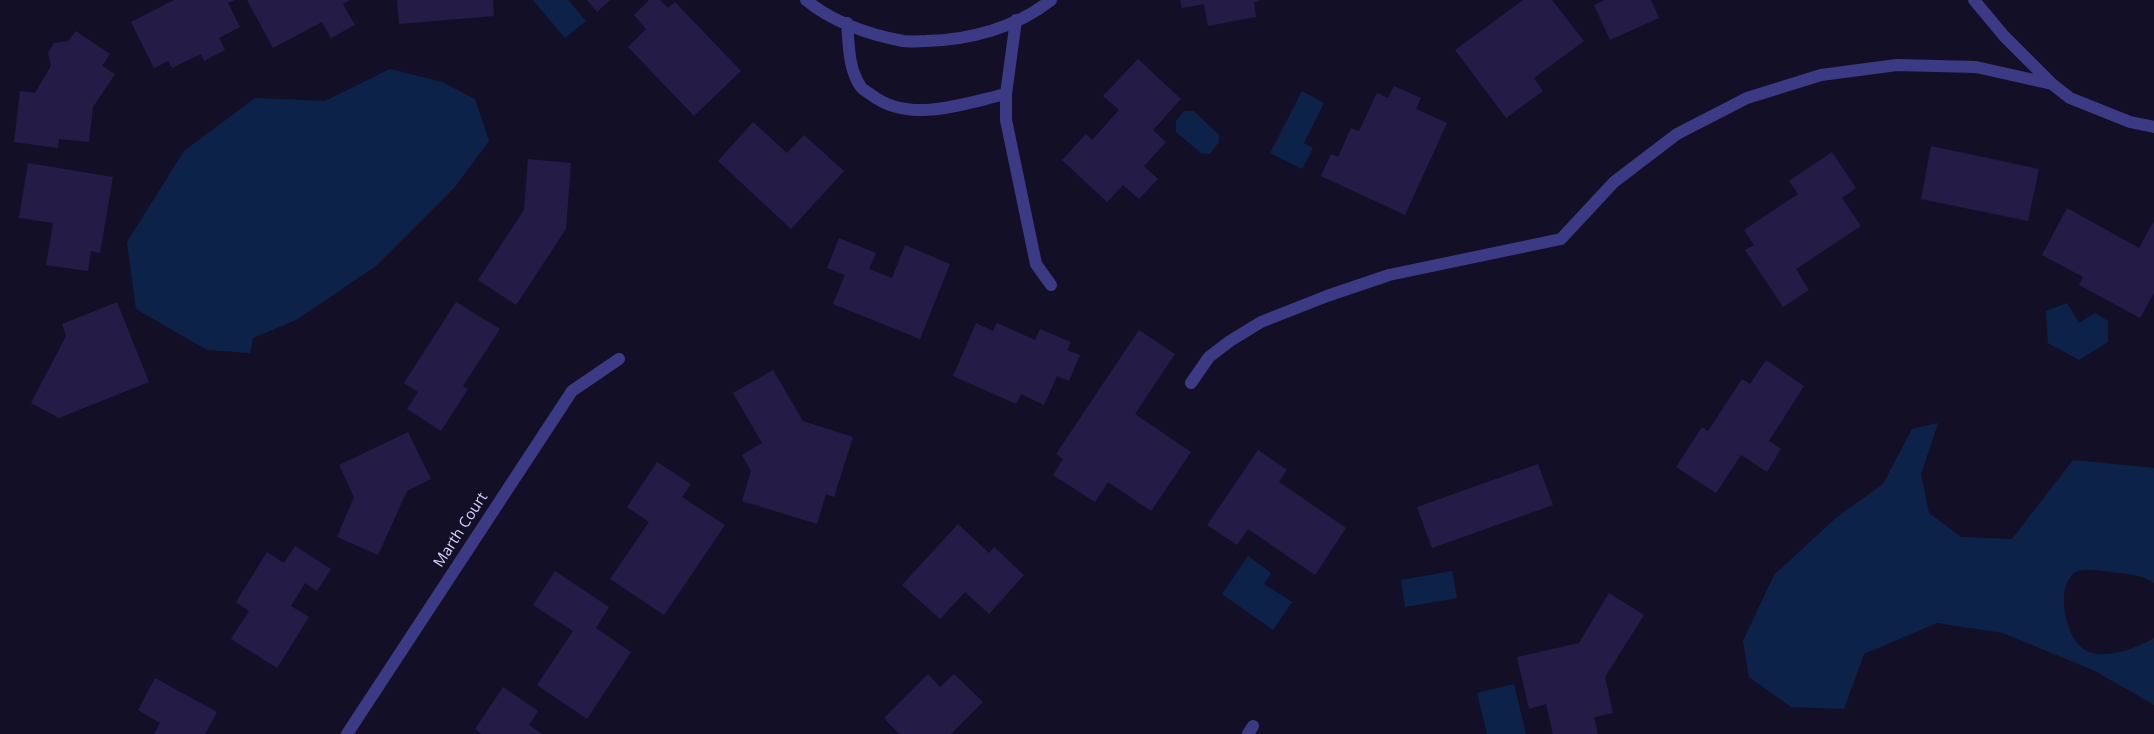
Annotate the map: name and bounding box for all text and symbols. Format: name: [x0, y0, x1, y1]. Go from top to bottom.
street label: Marth Court: [430, 489, 492, 571]

